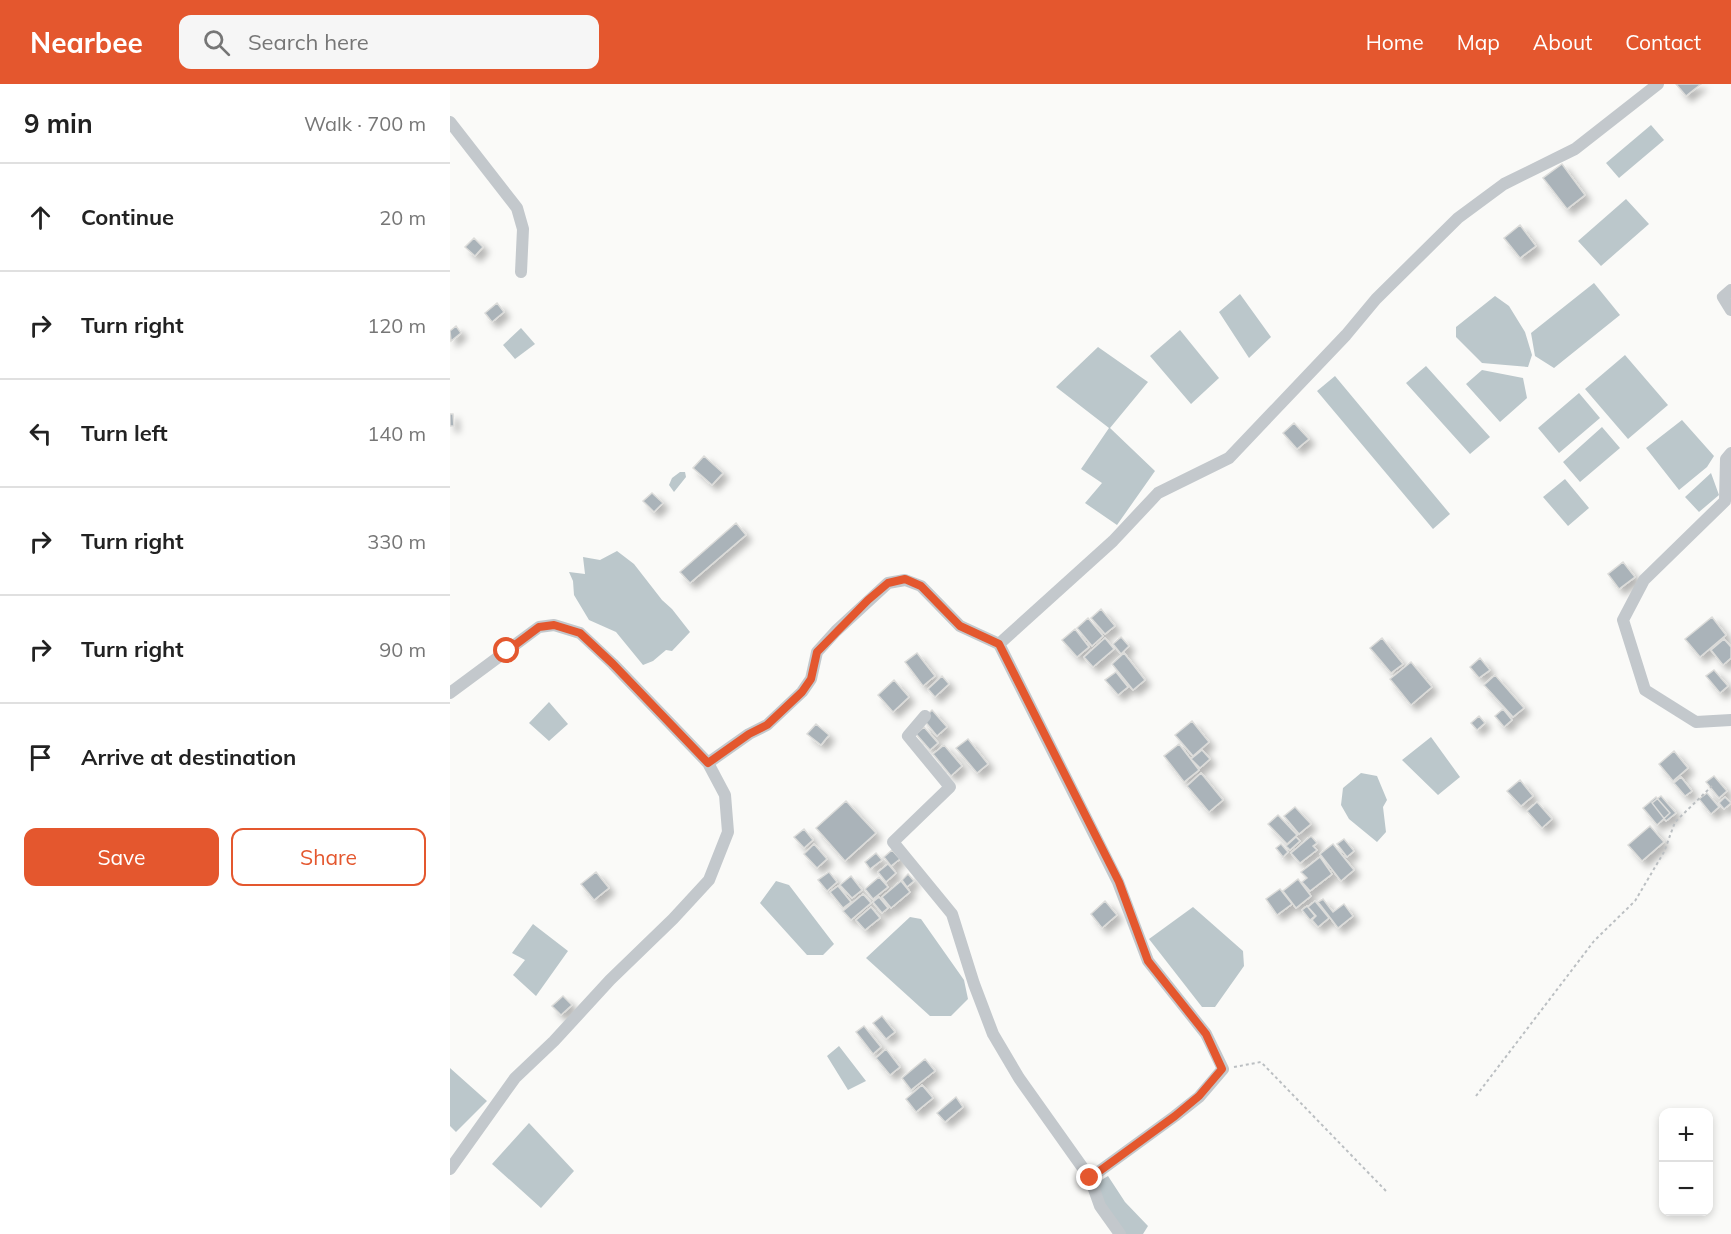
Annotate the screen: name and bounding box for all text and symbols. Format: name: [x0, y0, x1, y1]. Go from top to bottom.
search box: [179, 15, 599, 69]
text: Nearbee: [30, 25, 143, 60]
icon: search: [200, 26, 233, 59]
text: Search here: [248, 28, 369, 56]
text: Home: [1366, 29, 1424, 55]
text: Map: [1457, 29, 1500, 55]
text: About: [1533, 29, 1592, 55]
text: Contact: [1625, 29, 1701, 55]
text: 9 min: [24, 107, 93, 140]
text: Walk · 700 m: [304, 111, 426, 136]
icon: ahead: [24, 201, 57, 234]
text: Continue: [81, 203, 174, 231]
text: 20 m: [379, 205, 426, 230]
icon: right: [24, 309, 57, 342]
text: Turn right: [81, 311, 184, 339]
text: 120 m: [367, 313, 426, 338]
icon: left: [24, 417, 57, 450]
text: Turn left: [81, 419, 168, 447]
text: 140 m: [367, 421, 426, 446]
icon: right: [24, 525, 57, 558]
text: Turn right: [81, 527, 184, 555]
text: 330 m: [367, 529, 426, 554]
icon: right: [24, 633, 57, 666]
text: Turn right: [81, 635, 184, 663]
text: 90 m: [379, 637, 426, 662]
route start: [493, 637, 519, 663]
icon: arrive: [24, 741, 57, 774]
text: Arrive at destination: [81, 743, 296, 771]
button: Save: [24, 828, 219, 886]
button: Share: [231, 828, 426, 886]
map controls: [1659, 1108, 1713, 1216]
button: +: [1659, 1108, 1713, 1162]
button: −: [1659, 1162, 1713, 1216]
route end: [1076, 1164, 1102, 1190]

